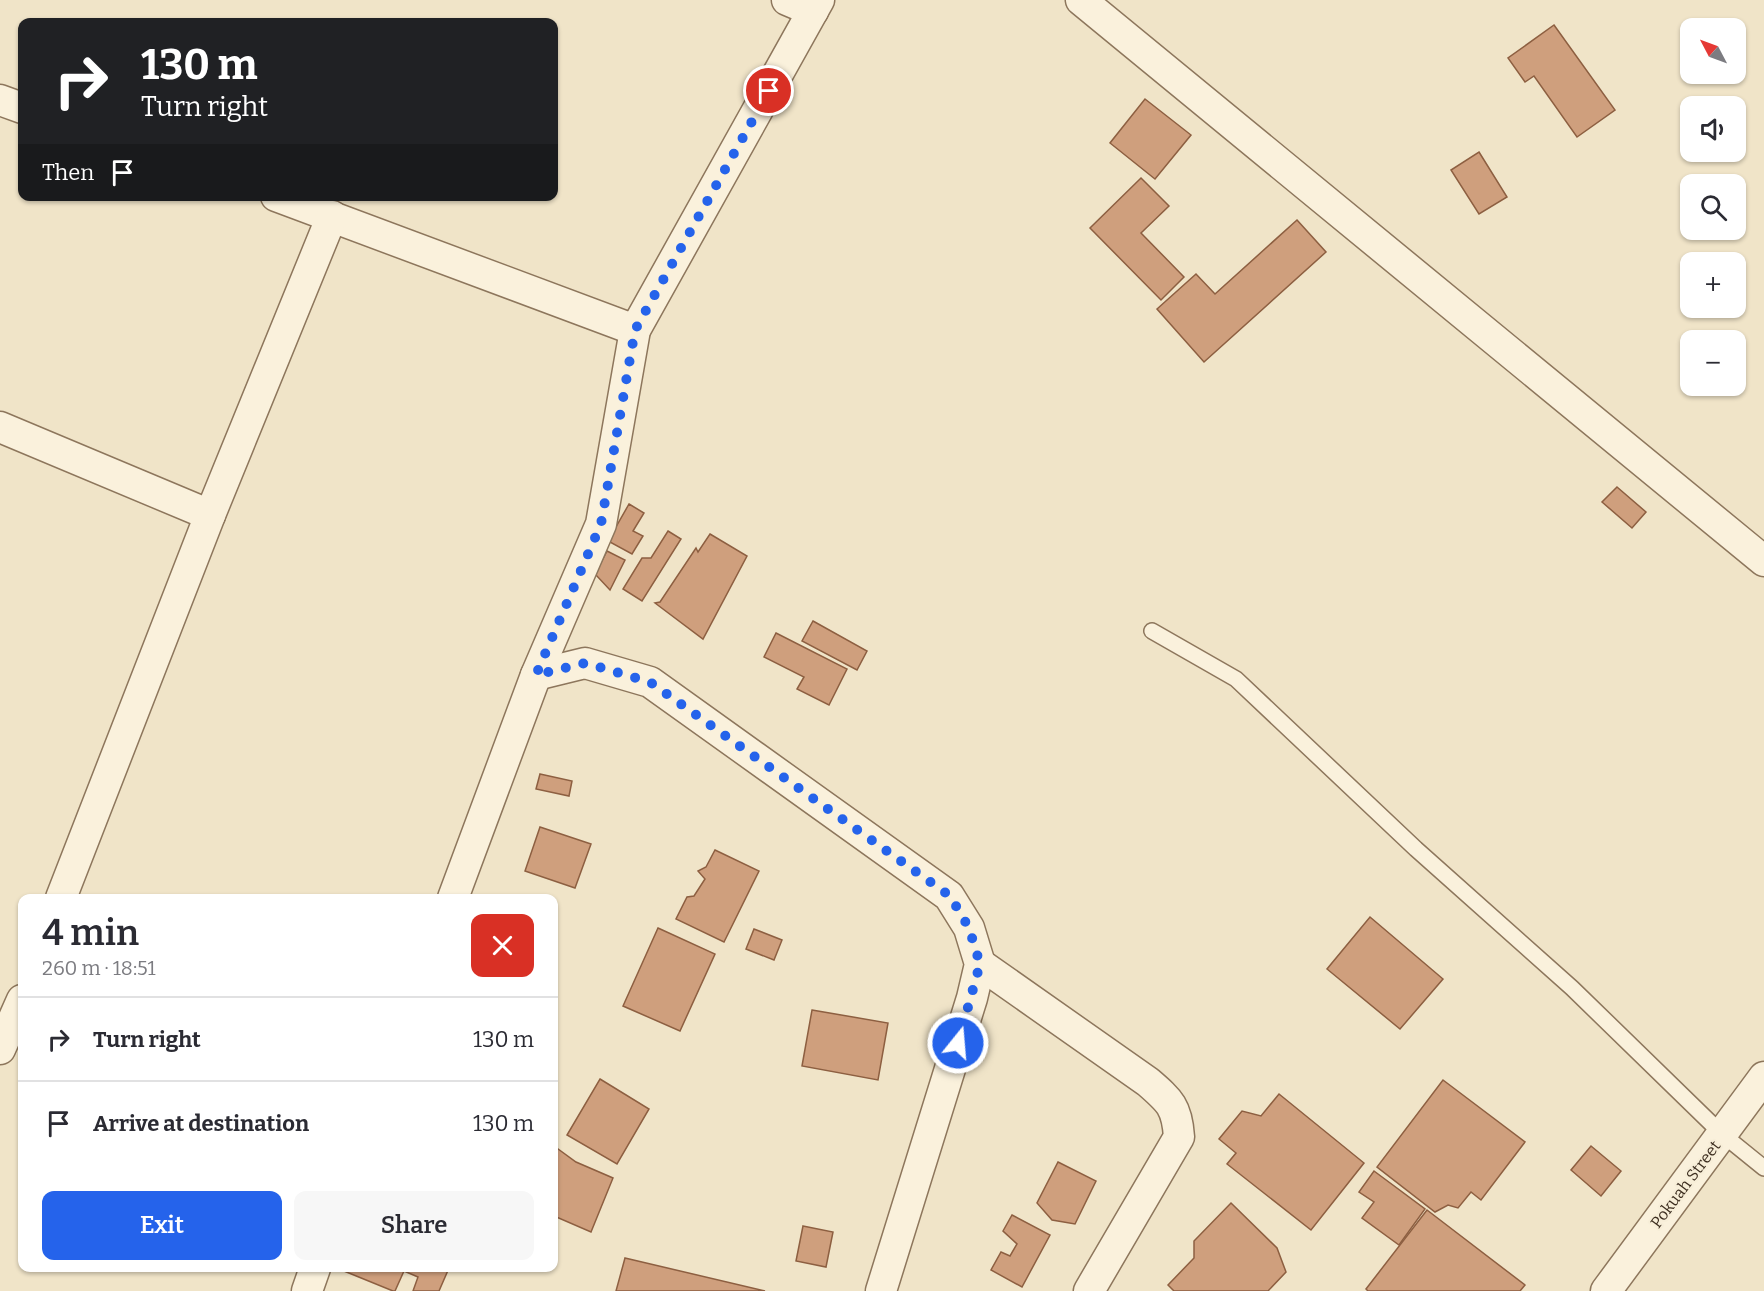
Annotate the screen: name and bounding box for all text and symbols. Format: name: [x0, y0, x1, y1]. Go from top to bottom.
north arrow: [1680, 18, 1746, 84]
map controls: [1680, 18, 1746, 396]
text: 130 m: [141, 40, 258, 90]
icon: right: [42, 42, 120, 120]
pin: [743, 65, 794, 116]
icon: arrive: [752, 74, 785, 107]
text: Turn right: [141, 91, 268, 123]
button: sound: [1680, 96, 1746, 162]
icon: arrive: [106, 156, 139, 189]
text: Then: [42, 159, 94, 186]
button: search: [1680, 174, 1746, 240]
button: +: [1680, 252, 1746, 318]
button: −: [1680, 330, 1746, 396]
text: 4 min: [42, 911, 139, 955]
button: close: [471, 914, 534, 977]
text: 260 m · 18:51: [42, 956, 156, 980]
position arrow: [926, 1011, 990, 1075]
icon: right: [42, 1023, 75, 1056]
text: Turn right: [93, 1026, 201, 1053]
text: 130 m: [473, 1026, 534, 1053]
icon: arrive: [42, 1107, 75, 1140]
text: Arrive at destination: [93, 1110, 309, 1137]
text: 130 m: [473, 1110, 534, 1137]
street label: Pokuah Street: [1646, 1137, 1725, 1232]
button: Exit: [42, 1191, 282, 1260]
button: Share: [294, 1191, 534, 1260]

